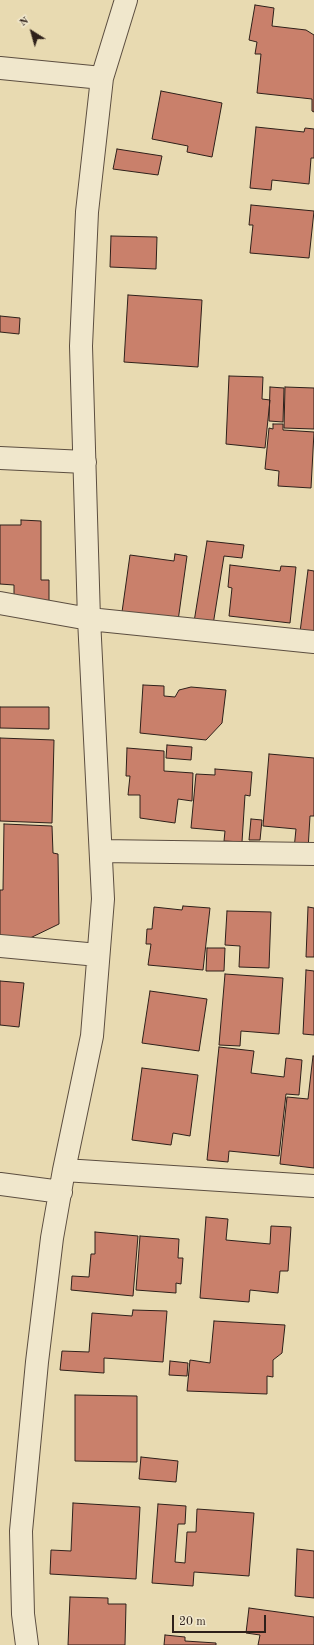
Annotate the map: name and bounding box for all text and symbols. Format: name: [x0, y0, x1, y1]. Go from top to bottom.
north arrow: [12, 12, 52, 52]
text: N: [18, 15, 31, 29]
scale bar: [174, 1607, 268, 1633]
text: 20 m: [179, 1616, 206, 1628]

